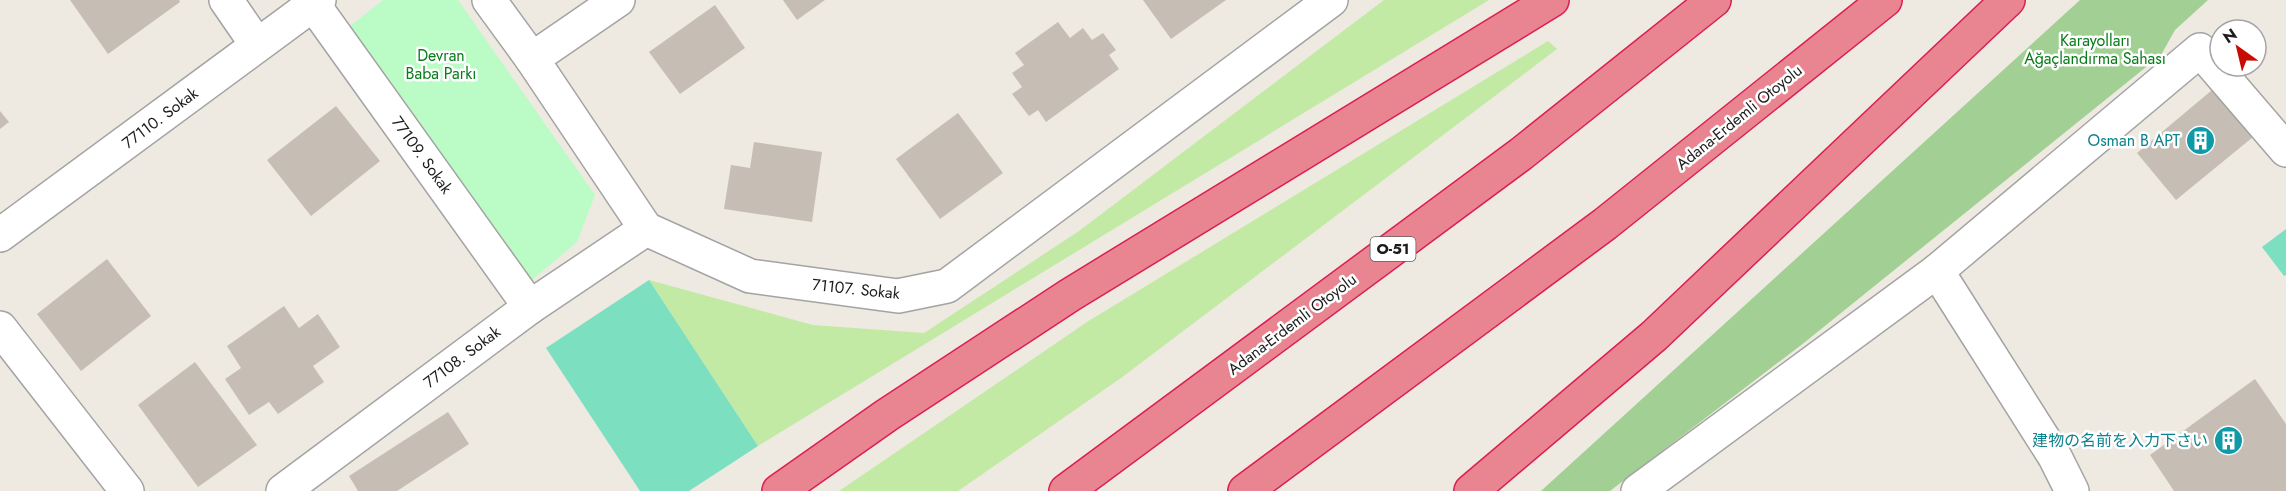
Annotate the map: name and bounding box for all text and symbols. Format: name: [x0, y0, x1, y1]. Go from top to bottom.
north arrow: [2208, 18, 2268, 78]
text: N: [2218, 23, 2242, 49]
park label: Karayolları Ağaçlandırma Sahası: [2024, 29, 2166, 70]
park label: Devran Baba Parkı: [406, 44, 476, 85]
street label: Adana-Erdemli Otoyolu: [1671, 59, 1807, 175]
street label: 77110. Sokak: [117, 81, 203, 154]
street label: 77109. Sokak: [386, 112, 458, 199]
building icon: Osman B APT: [2185, 124, 2217, 156]
place label: Osman B APT: [2088, 129, 2181, 152]
road number: O-51: [1370, 237, 1416, 261]
street label: Adana-Erdemli Otoyolu: [1223, 268, 1361, 380]
street label: 71107. Sokak: [811, 273, 902, 305]
street label: 77108. Sokak: [419, 320, 506, 394]
building icon: 建物の名前を入力下さい: [2213, 424, 2245, 456]
place label: 建物の名前を入力下さい: [2032, 429, 2208, 452]

